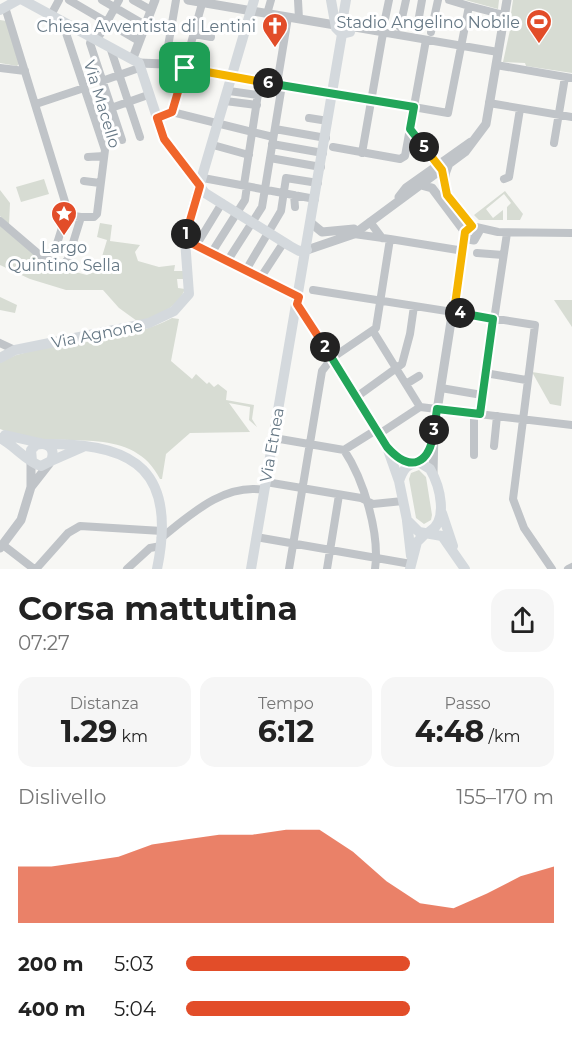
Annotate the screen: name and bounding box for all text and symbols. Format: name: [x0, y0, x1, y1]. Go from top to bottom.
sports icon: Stadio Angelino Nobile: [524, 7, 554, 45]
church icon: Chiesa Avventista di Lentini: [260, 11, 290, 49]
place label: Stadio Angelino Nobile: [336, 13, 520, 32]
place label: Chiesa Avventista di Lentini: [36, 17, 256, 36]
pin: [159, 42, 210, 93]
icon: arrive: [168, 51, 201, 84]
street label: Via Macello: [80, 58, 124, 150]
pin: 6: [253, 68, 283, 98]
text: 6: [263, 73, 273, 92]
pin: 5: [409, 132, 439, 162]
text: 5: [419, 137, 429, 156]
place icon: Largo Quintino Sella: [49, 199, 79, 237]
pin: 1: [171, 219, 201, 249]
text: 1: [183, 224, 189, 243]
place label: Largo Quintino Sella: [8, 238, 120, 275]
pin: 4: [445, 298, 475, 328]
text: 4: [454, 303, 466, 322]
street label: Via Agnone: [50, 316, 144, 352]
pin: 2: [310, 332, 340, 362]
text: 2: [320, 337, 330, 356]
street label: Via Etnea: [256, 406, 288, 484]
pin: 3: [419, 415, 449, 445]
text: 3: [429, 420, 439, 439]
text: Corsa mattutina: [18, 588, 298, 628]
button: share: [491, 589, 554, 652]
text: 07:27: [18, 631, 70, 655]
text: Distanza: [70, 694, 139, 713]
text: Tempo: [258, 694, 314, 713]
text: Passo: [444, 694, 491, 713]
text: 1.29: [61, 713, 117, 750]
text: 6:12: [258, 713, 314, 750]
text: 4:48: [415, 713, 484, 750]
text: km: [117, 727, 148, 746]
text: /km: [484, 727, 520, 746]
text: Dislivello: [18, 785, 106, 809]
text: 155–170 m: [456, 785, 554, 809]
text: 200 m: [18, 952, 84, 976]
text: 5:03: [114, 952, 154, 976]
text: 400 m: [18, 997, 86, 1021]
text: 5:04: [114, 997, 156, 1021]

